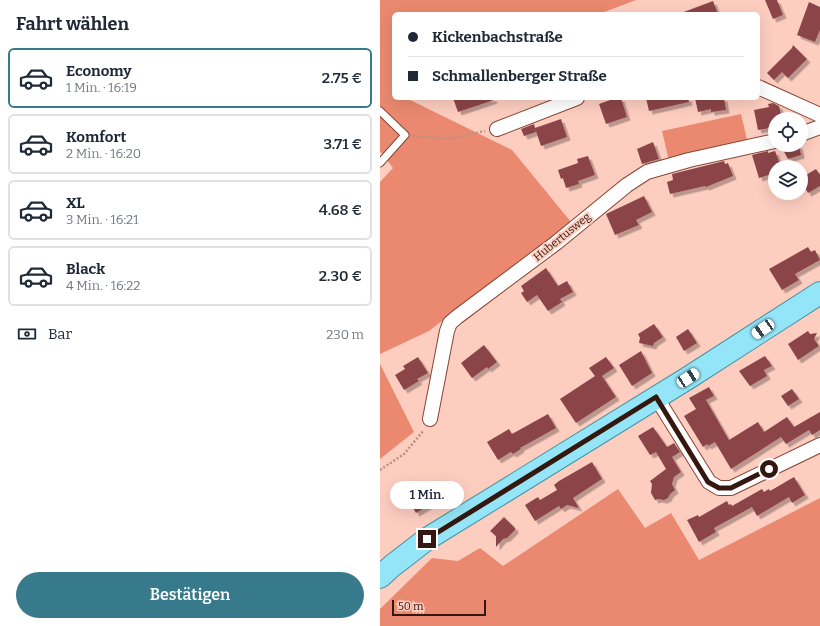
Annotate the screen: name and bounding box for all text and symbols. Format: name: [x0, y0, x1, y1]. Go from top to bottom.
text: Fahrt wählen: [16, 13, 129, 35]
text: Kickenbachstraße: [432, 28, 563, 46]
icon: car: [18, 60, 54, 96]
text: Economy: [66, 62, 132, 80]
text: Schmallenberger Straße: [432, 67, 607, 85]
text: 2.75 €: [322, 69, 362, 87]
text: 1 Min. · 16:19: [66, 80, 137, 95]
map controls: [768, 112, 808, 200]
button: locate: [768, 112, 808, 152]
icon: car: [18, 126, 54, 162]
text: Komfort: [66, 128, 126, 146]
text: 3.71 €: [324, 135, 362, 153]
text: 2 Min. · 16:20: [66, 146, 141, 161]
button: layers: [768, 160, 808, 200]
icon: car: [18, 192, 54, 228]
text: XL: [66, 194, 85, 212]
text: 4.68 €: [319, 201, 362, 219]
street label: Hubertusweg: [531, 210, 593, 264]
text: 3 Min. · 16:21: [66, 212, 138, 227]
icon: car: [18, 258, 54, 294]
text: Black: [66, 260, 105, 278]
text: 2.30 €: [319, 267, 362, 285]
text: 4 Min. · 16:22: [66, 278, 140, 293]
car: [750, 317, 776, 341]
icon: cash: [16, 323, 38, 345]
text: Bar: [48, 325, 72, 343]
text: 230 m: [326, 327, 364, 342]
car: [675, 366, 701, 390]
route start: [760, 460, 778, 478]
callout: 1 Min.: [390, 481, 464, 509]
text: 1 Min.: [410, 487, 444, 502]
route end: [418, 530, 436, 548]
button: Bestätigen: [16, 572, 364, 618]
scale bar: [392, 598, 486, 617]
text: 50 m: [398, 600, 424, 613]

